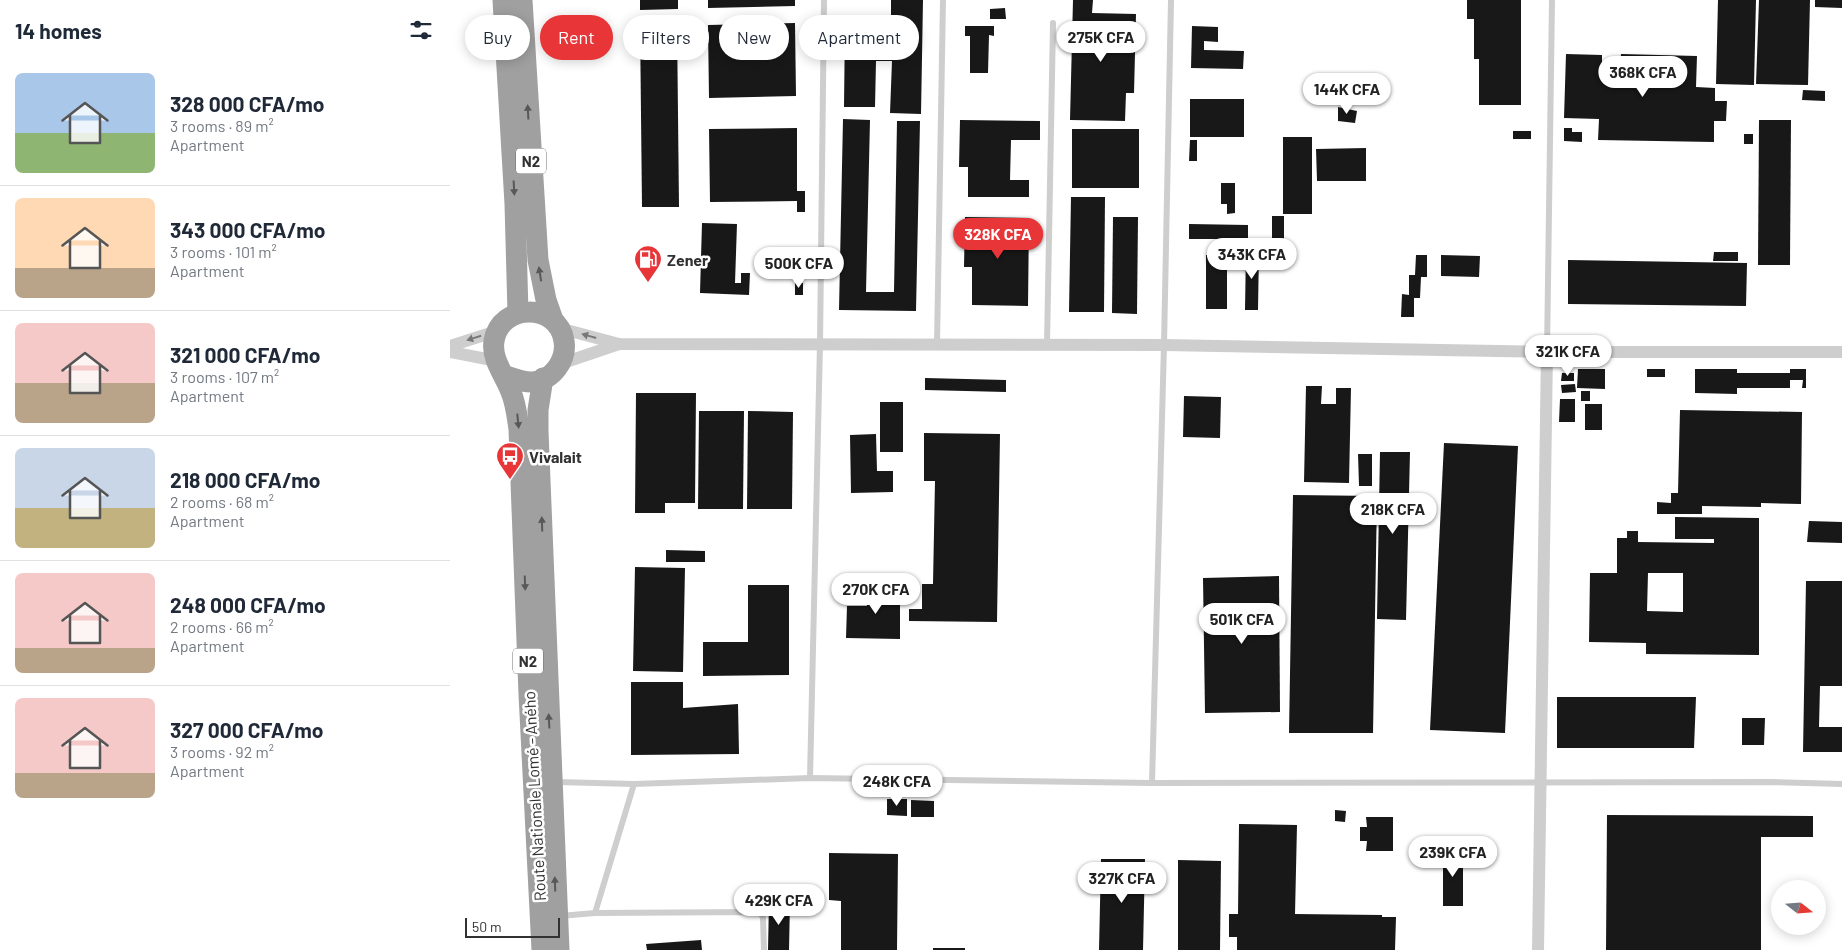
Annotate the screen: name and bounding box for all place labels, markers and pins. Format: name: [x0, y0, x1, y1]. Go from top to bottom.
pin: 275K CFA: [1049, 20, 1153, 63]
pin: 368K CFA: [1591, 56, 1695, 98]
pin: 144K CFA: [1295, 72, 1399, 115]
pin: 328K CFA: [946, 218, 1050, 260]
pin: 343K CFA: [1200, 238, 1304, 280]
fuel station icon: Zener: [633, 244, 663, 283]
pin: 500K CFA: [747, 246, 851, 289]
place label: Zener: [667, 250, 708, 269]
pin: 321K CFA: [1516, 334, 1620, 377]
bus stop icon: Vivalait: [495, 441, 525, 480]
place label: Vivalait: [529, 447, 582, 466]
pin: 218K CFA: [1341, 492, 1445, 535]
pin: 270K CFA: [824, 572, 928, 615]
pin: 501K CFA: [1190, 602, 1294, 645]
pin: 248K CFA: [845, 764, 949, 807]
pin: 239K CFA: [1401, 836, 1505, 878]
pin: 327K CFA: [1070, 862, 1174, 904]
pin: 429K CFA: [727, 884, 831, 926]

